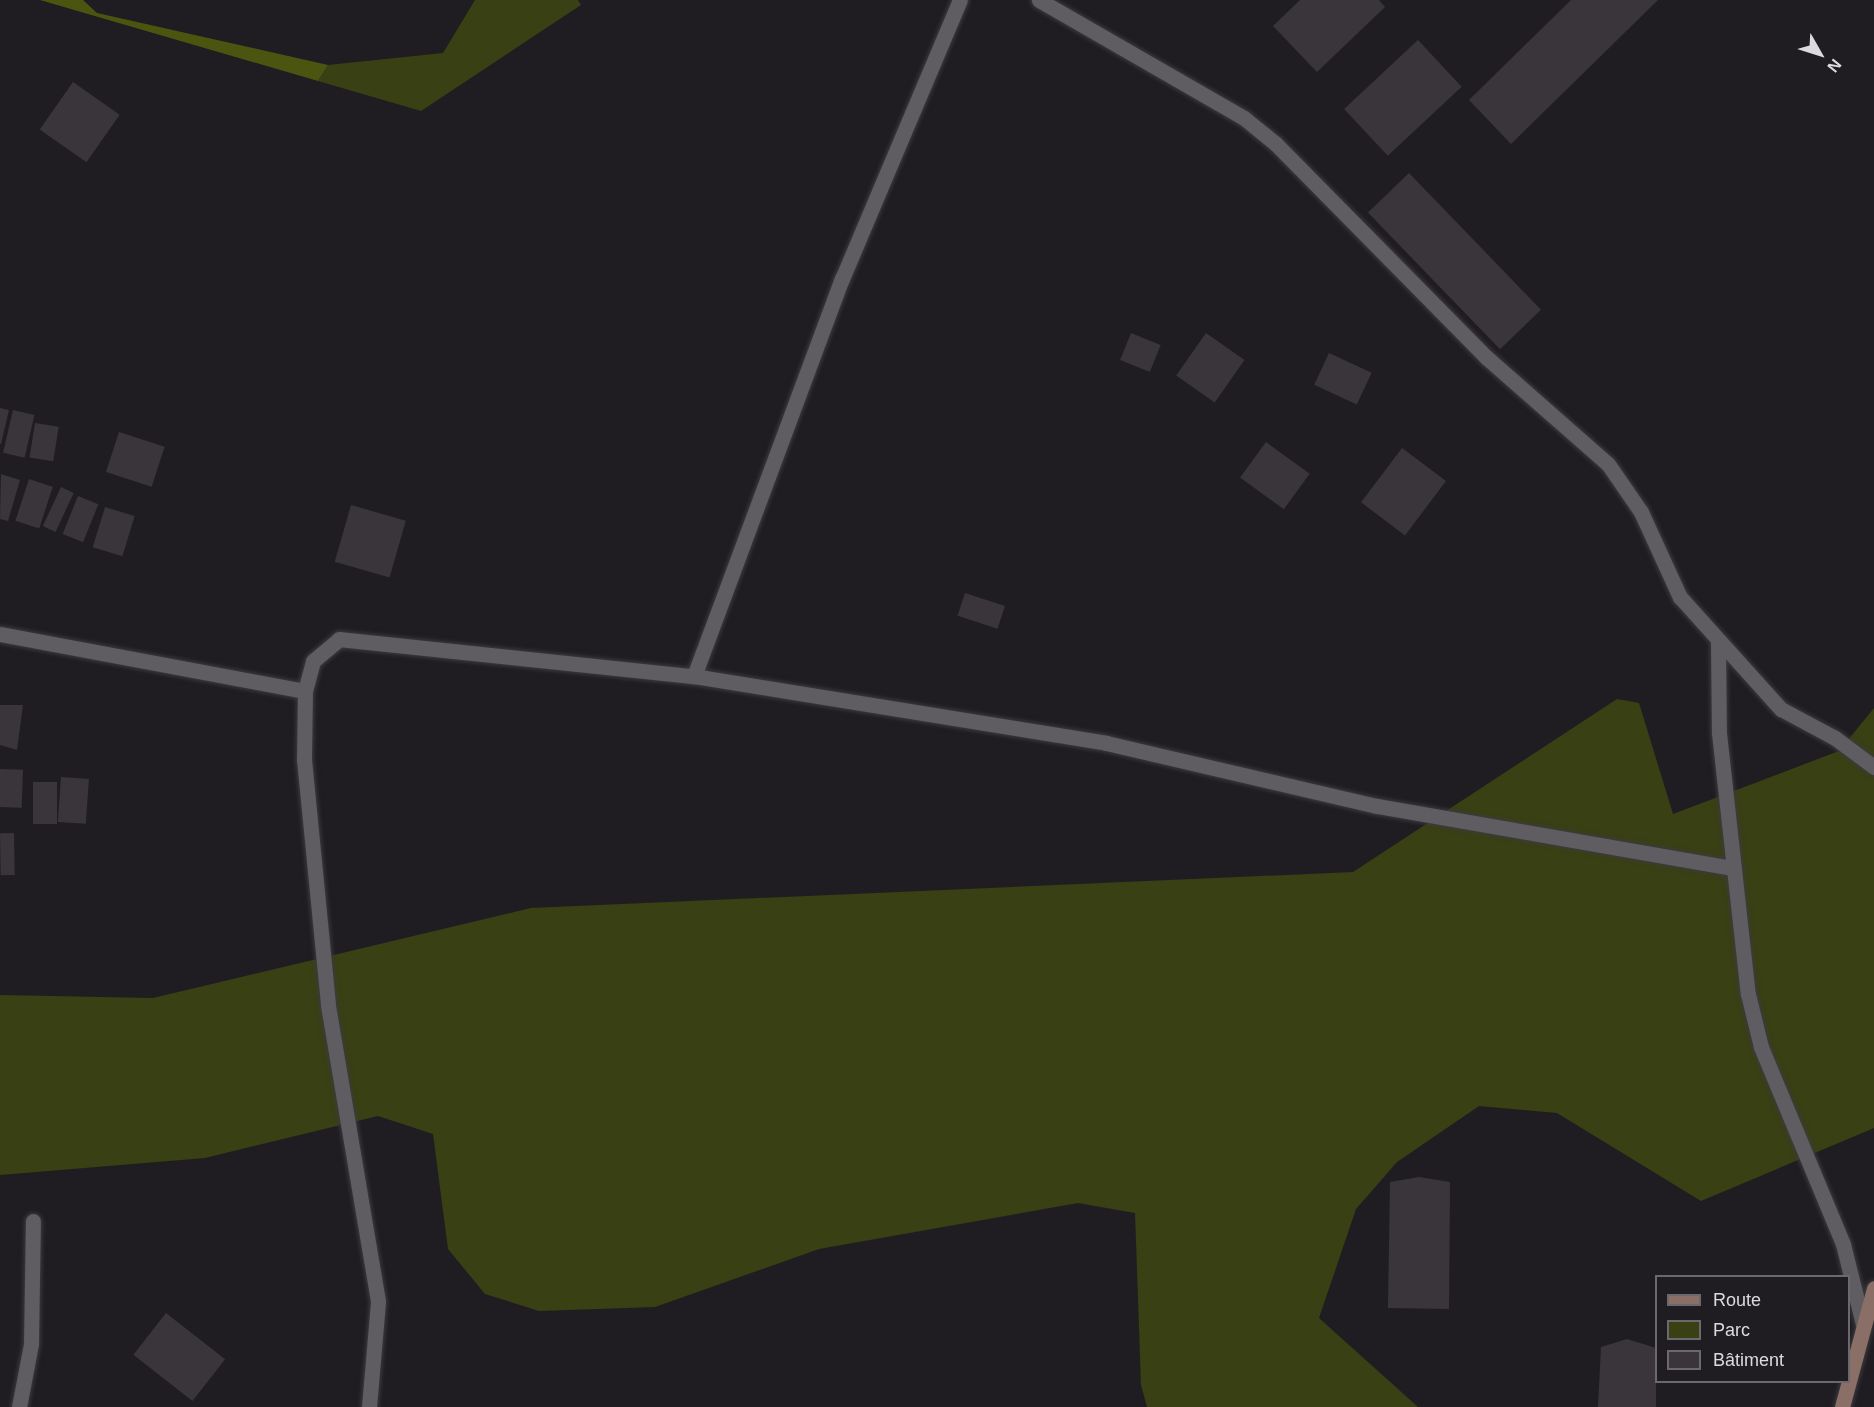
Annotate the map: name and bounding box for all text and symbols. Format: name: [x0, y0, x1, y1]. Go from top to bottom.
north arrow: [1790, 24, 1850, 84]
text: N: [1824, 56, 1845, 75]
legend: [1655, 1275, 1850, 1383]
text: Route: [1713, 1290, 1761, 1310]
text: Parc: [1713, 1320, 1750, 1340]
text: Bâtiment: [1713, 1350, 1784, 1370]

